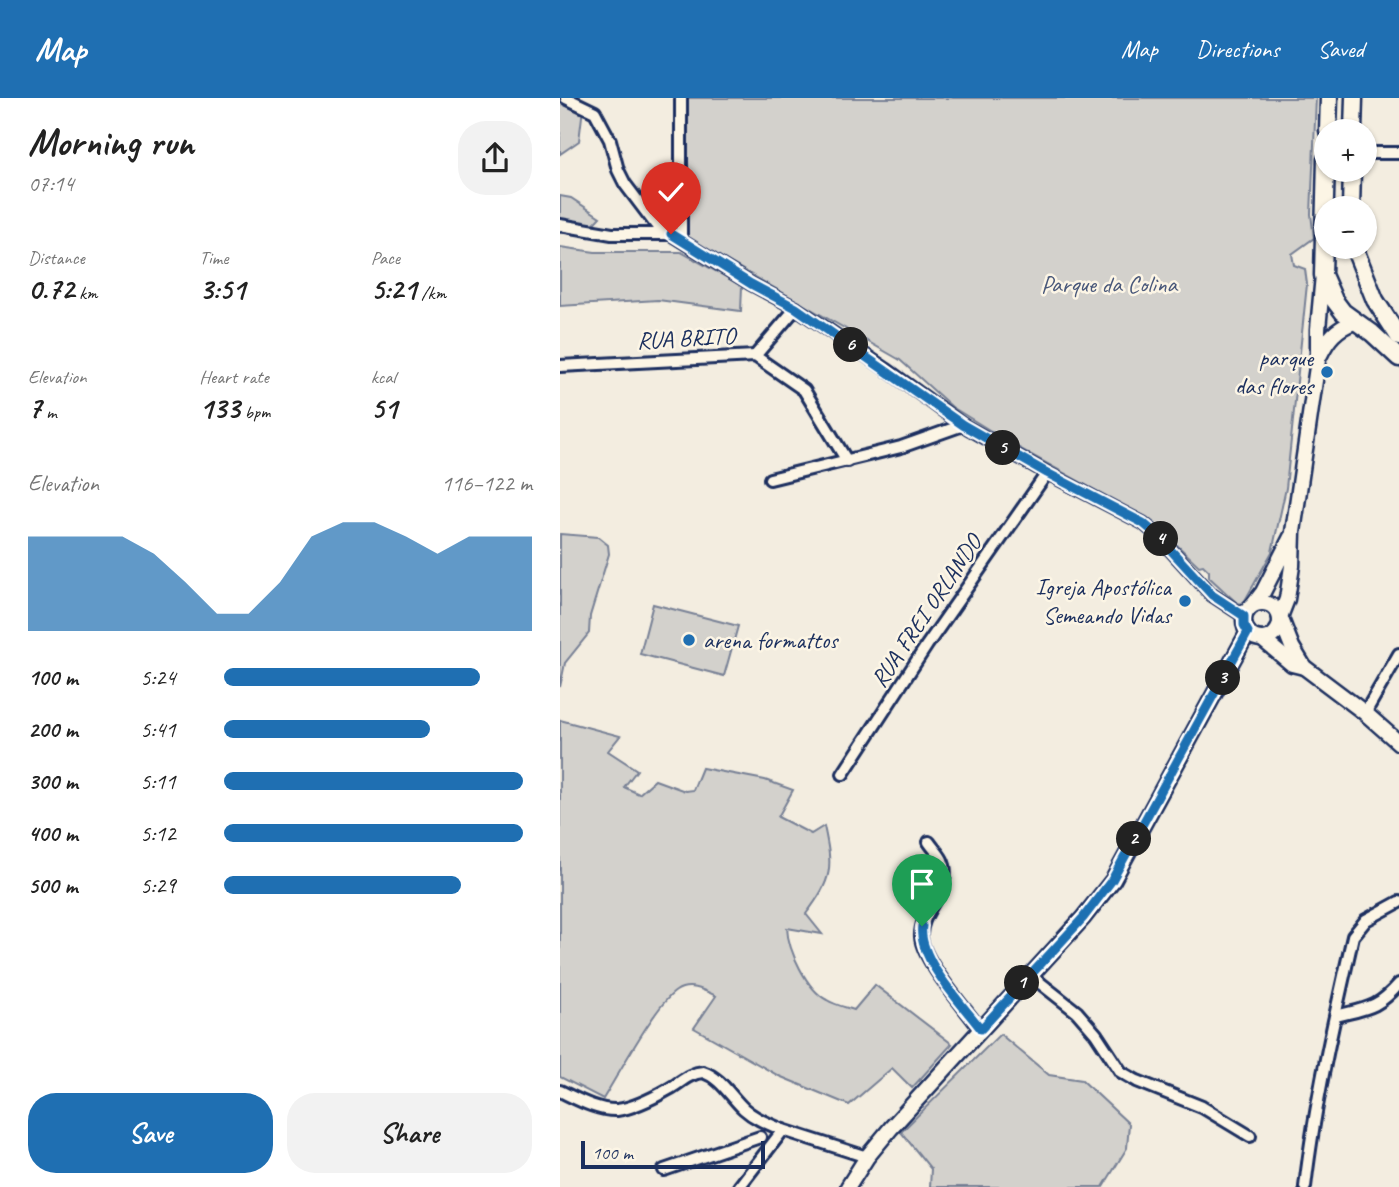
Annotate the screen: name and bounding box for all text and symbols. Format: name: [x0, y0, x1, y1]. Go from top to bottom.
text: Map: [35, 28, 86, 70]
text: Map: [1121, 34, 1158, 64]
text: Directions: [1196, 34, 1279, 64]
text: Saved: [1317, 34, 1364, 64]
text: Morning run: [28, 119, 194, 166]
map controls: [1314, 119, 1377, 259]
button: +: [1314, 119, 1377, 182]
button: share: [458, 121, 532, 195]
pin: [641, 162, 701, 234]
text: 07:14: [28, 169, 74, 198]
icon: check: [652, 173, 690, 211]
button: −: [1314, 196, 1377, 259]
text: Distance: [28, 246, 85, 270]
text: Time: [199, 246, 228, 270]
text: Pace: [371, 246, 400, 270]
park label: Parque da Colina: [1041, 269, 1179, 299]
text: 0.72: [28, 270, 74, 308]
text: 3:51: [199, 270, 245, 308]
text: 5:21: [371, 270, 417, 308]
text: km: [74, 281, 98, 305]
text: /km: [417, 281, 446, 305]
street label: RUA BRITO: [636, 320, 739, 356]
pin: 6: [834, 328, 868, 362]
text: 6: [846, 332, 855, 356]
place label: parque das flores: [1235, 343, 1316, 401]
marker: parque das flores: [1319, 364, 1335, 380]
text: Elevation: [28, 365, 86, 389]
text: Heart rate: [199, 365, 269, 389]
text: kcal: [371, 365, 396, 389]
text: 7: [28, 389, 41, 427]
text: 133: [199, 389, 240, 427]
text: 51: [371, 389, 397, 427]
text: m: [41, 400, 57, 424]
text: bpm: [240, 400, 271, 424]
pin: 5: [986, 430, 1020, 466]
text: 5: [998, 435, 1007, 459]
text: Elevation: [28, 469, 99, 498]
text: 116–122 m: [441, 469, 532, 498]
pin: 4: [1144, 522, 1178, 556]
text: 4: [1156, 526, 1165, 550]
street label: RUA FREI ORLANDO: [864, 527, 990, 693]
place label: Igreja Apostólica Semeando Vidas: [1036, 572, 1173, 630]
marker: Igreja Apostólica Semeando Vidas: [1177, 593, 1193, 609]
place label: arena formattos: [703, 625, 839, 655]
marker: arena formattos: [681, 632, 697, 648]
pin: 3: [1206, 660, 1240, 696]
text: 100 m: [28, 663, 78, 692]
text: 5:24: [140, 663, 176, 692]
text: 3: [1218, 665, 1227, 689]
text: 200 m: [28, 715, 78, 744]
text: 5:41: [140, 715, 176, 744]
text: 300 m: [28, 767, 78, 796]
text: 5:11: [140, 767, 176, 796]
text: 400 m: [28, 819, 78, 848]
text: 5:12: [140, 819, 176, 848]
pin: 2: [1116, 822, 1152, 856]
text: 2: [1129, 826, 1138, 850]
pin: [892, 854, 952, 926]
icon: arrive: [903, 865, 941, 903]
text: 500 m: [28, 871, 77, 900]
text: 5:29: [140, 871, 176, 900]
pin: 1: [1004, 966, 1040, 1001]
text: 1: [1017, 970, 1026, 994]
button: Save: [28, 1093, 273, 1173]
button: Share: [287, 1093, 532, 1173]
scale bar: [581, 1138, 765, 1170]
text: 100 m: [592, 1141, 633, 1165]

